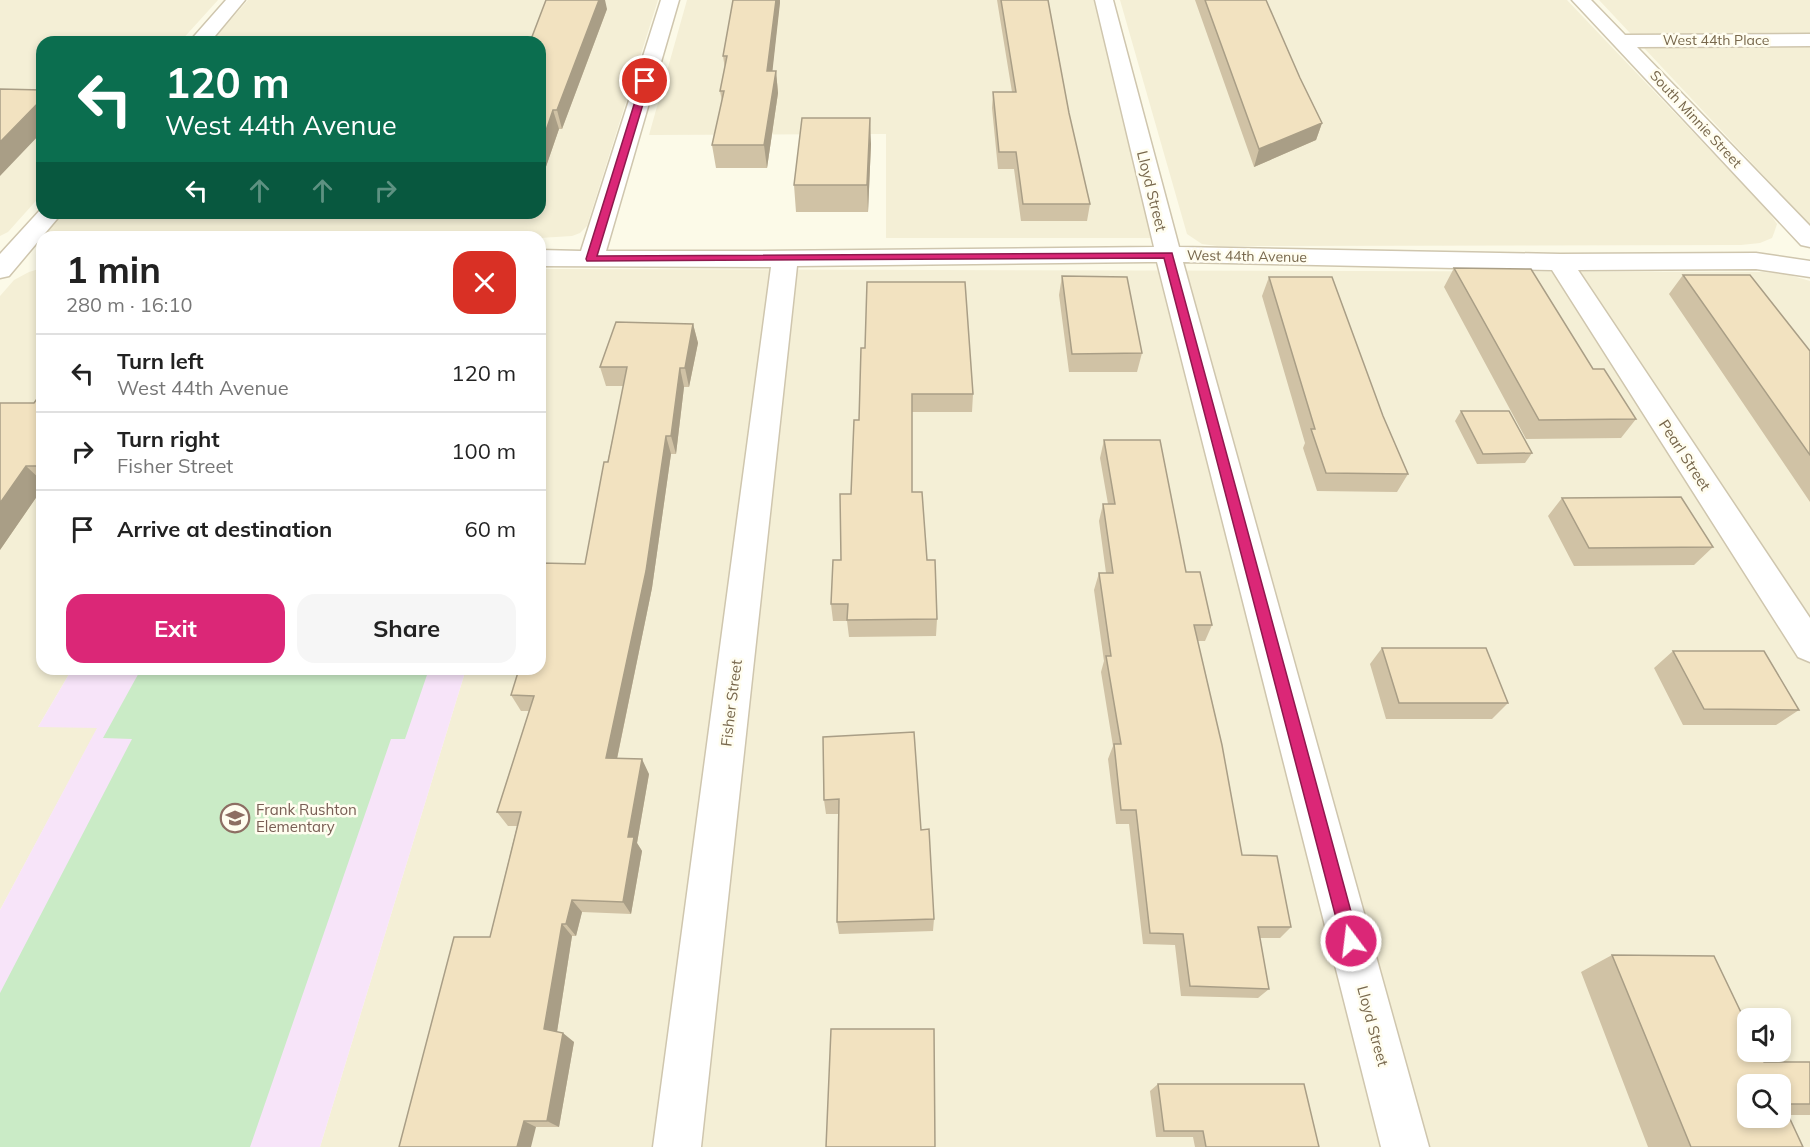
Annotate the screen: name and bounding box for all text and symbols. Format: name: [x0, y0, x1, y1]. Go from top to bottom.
street label: West 44th Place: [1663, 31, 1769, 49]
pin: [619, 55, 670, 106]
text: 120 m: [165, 56, 290, 109]
icon: left: [66, 60, 144, 138]
icon: arrive: [628, 64, 661, 97]
street label: South Minnie Street: [1646, 67, 1746, 172]
text: West 44th Avenue: [165, 108, 397, 142]
street label: Lloyd Street: [1133, 149, 1171, 233]
icon: left: [180, 174, 213, 207]
icon: ahead: [243, 174, 276, 207]
icon: ahead: [306, 174, 339, 207]
icon: right: [369, 174, 402, 207]
street label: West 44th Avenue: [1187, 246, 1307, 266]
text: 1 min: [66, 247, 161, 292]
button: close: [453, 251, 516, 314]
text: 280 m · 16:10: [66, 292, 192, 317]
text: Turn left: [117, 347, 204, 375]
icon: left: [66, 357, 99, 390]
text: 120 m: [451, 359, 516, 387]
text: West 44th Avenue: [117, 375, 289, 400]
street label: Pearl Street: [1655, 416, 1715, 494]
text: Turn right: [117, 425, 220, 453]
icon: right: [66, 435, 99, 468]
text: 100 m: [451, 437, 516, 465]
text: Fisher Street: [117, 453, 233, 478]
icon: arrive: [66, 513, 99, 546]
text: Arrive at destination: [117, 515, 332, 543]
text: 60 m: [465, 515, 516, 543]
button: Exit: [66, 594, 285, 663]
button: Share: [297, 594, 516, 663]
street label: Fisher Street: [716, 659, 746, 747]
place label: Frank Rushton Elementary: [256, 800, 357, 836]
school or university icon: Frank Rushton Elementary: [219, 802, 251, 834]
position arrow: [1319, 909, 1383, 973]
street label: Lloyd Street: [1353, 984, 1393, 1068]
map controls: [1737, 1008, 1791, 1128]
button: sound: [1737, 1008, 1791, 1062]
button: search: [1737, 1074, 1791, 1128]

